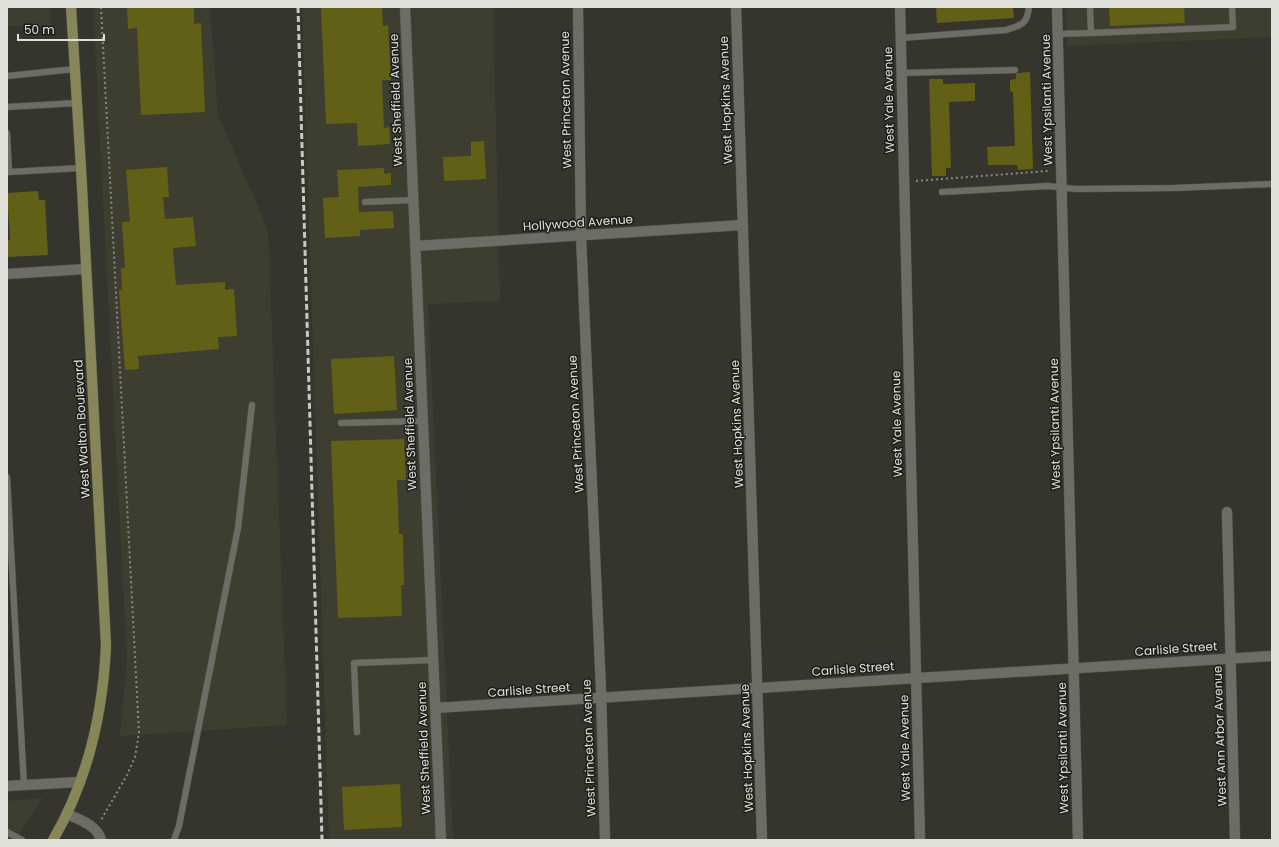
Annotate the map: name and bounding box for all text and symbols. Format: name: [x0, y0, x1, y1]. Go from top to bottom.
scale bar: [18, 16, 104, 42]
text: 50 m: [24, 21, 55, 38]
street label: West Princeton Avenue: [556, 31, 575, 169]
street label: West Sheffield Avenue: [385, 33, 406, 167]
street label: West Ypsilanti Avenue: [1037, 34, 1056, 166]
street label: West Hopkins Avenue: [715, 36, 736, 164]
street label: West Yale Avenue: [879, 46, 898, 154]
street label: Hollywood Avenue: [522, 210, 634, 235]
street label: West Princeton Avenue: [563, 355, 588, 493]
street label: West Sheffield Avenue: [399, 357, 420, 491]
street label: West Ypsilanti Avenue: [1045, 358, 1064, 490]
street label: West Walton Boulevard: [69, 359, 94, 499]
street label: West Hopkins Avenue: [726, 360, 747, 488]
street label: West Yale Avenue: [887, 370, 906, 478]
street label: Carlisle Street: [1134, 637, 1218, 660]
street label: Carlisle Street: [811, 657, 895, 680]
street label: West Ann Arbor Avenue: [1209, 665, 1230, 807]
street label: Carlisle Street: [487, 678, 571, 701]
street label: West Princeton Avenue: [578, 679, 599, 817]
street label: West Sheffield Avenue: [413, 681, 434, 815]
street label: West Ypsilanti Avenue: [1053, 682, 1072, 814]
street label: West Hopkins Avenue: [736, 684, 757, 812]
street label: West Yale Avenue: [895, 694, 914, 802]

